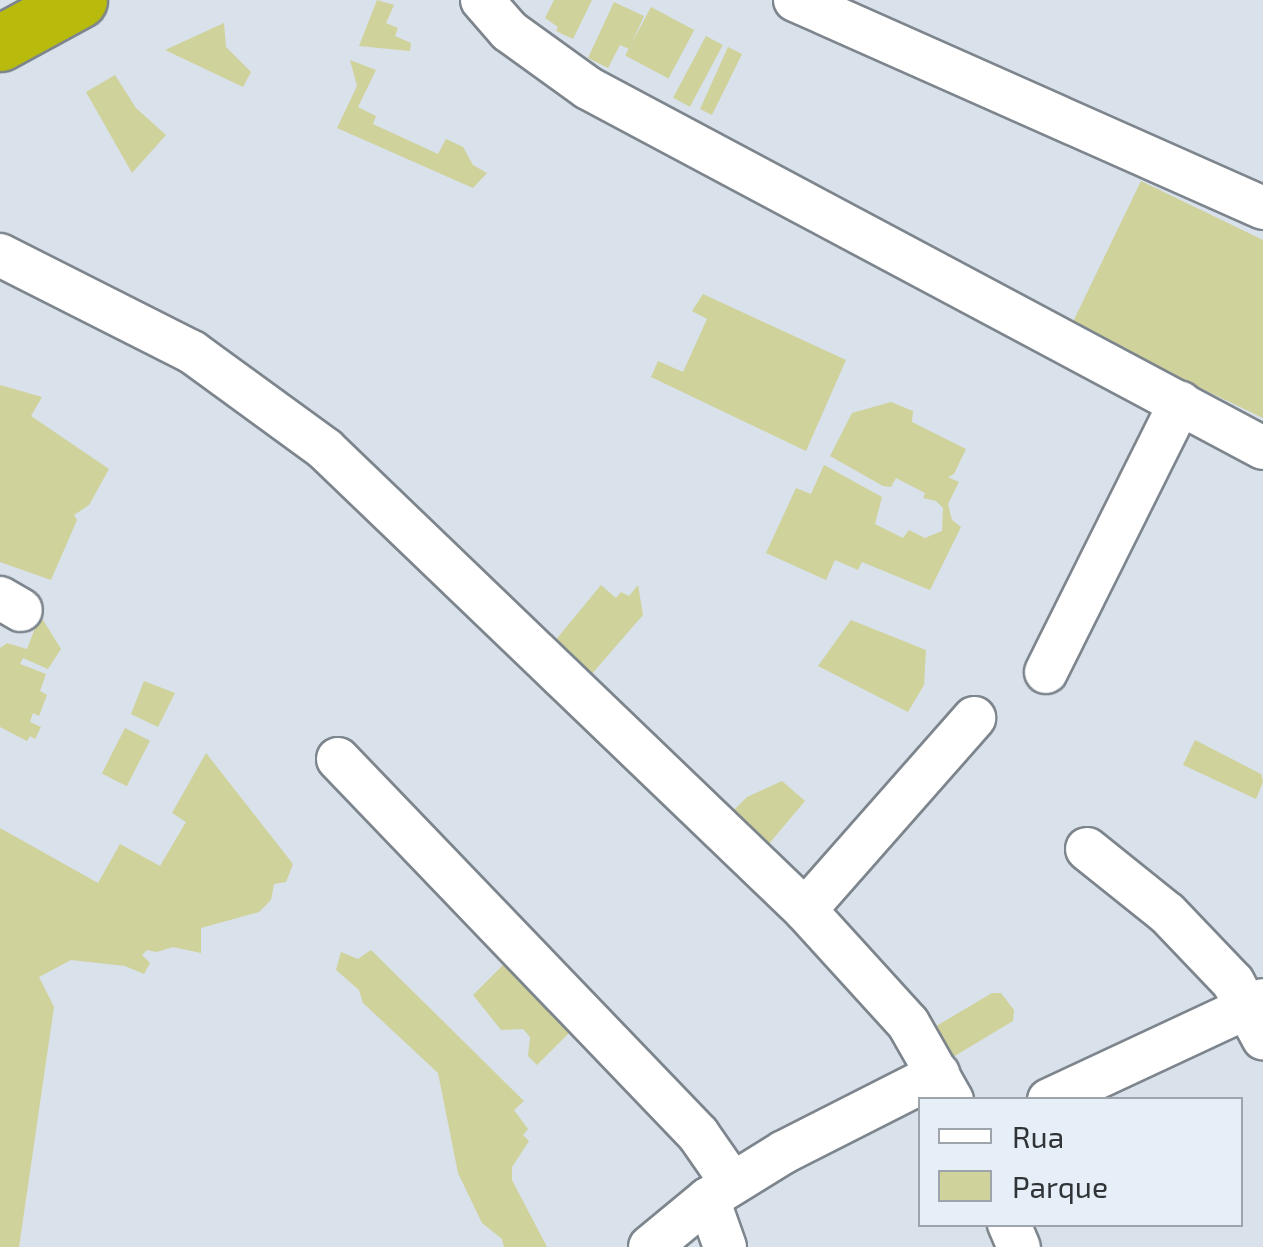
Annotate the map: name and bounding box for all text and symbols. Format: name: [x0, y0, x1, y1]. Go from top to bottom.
legend: [918, 1097, 1243, 1227]
text: Rua: [1012, 1118, 1064, 1154]
text: Parque: [1012, 1168, 1108, 1204]

